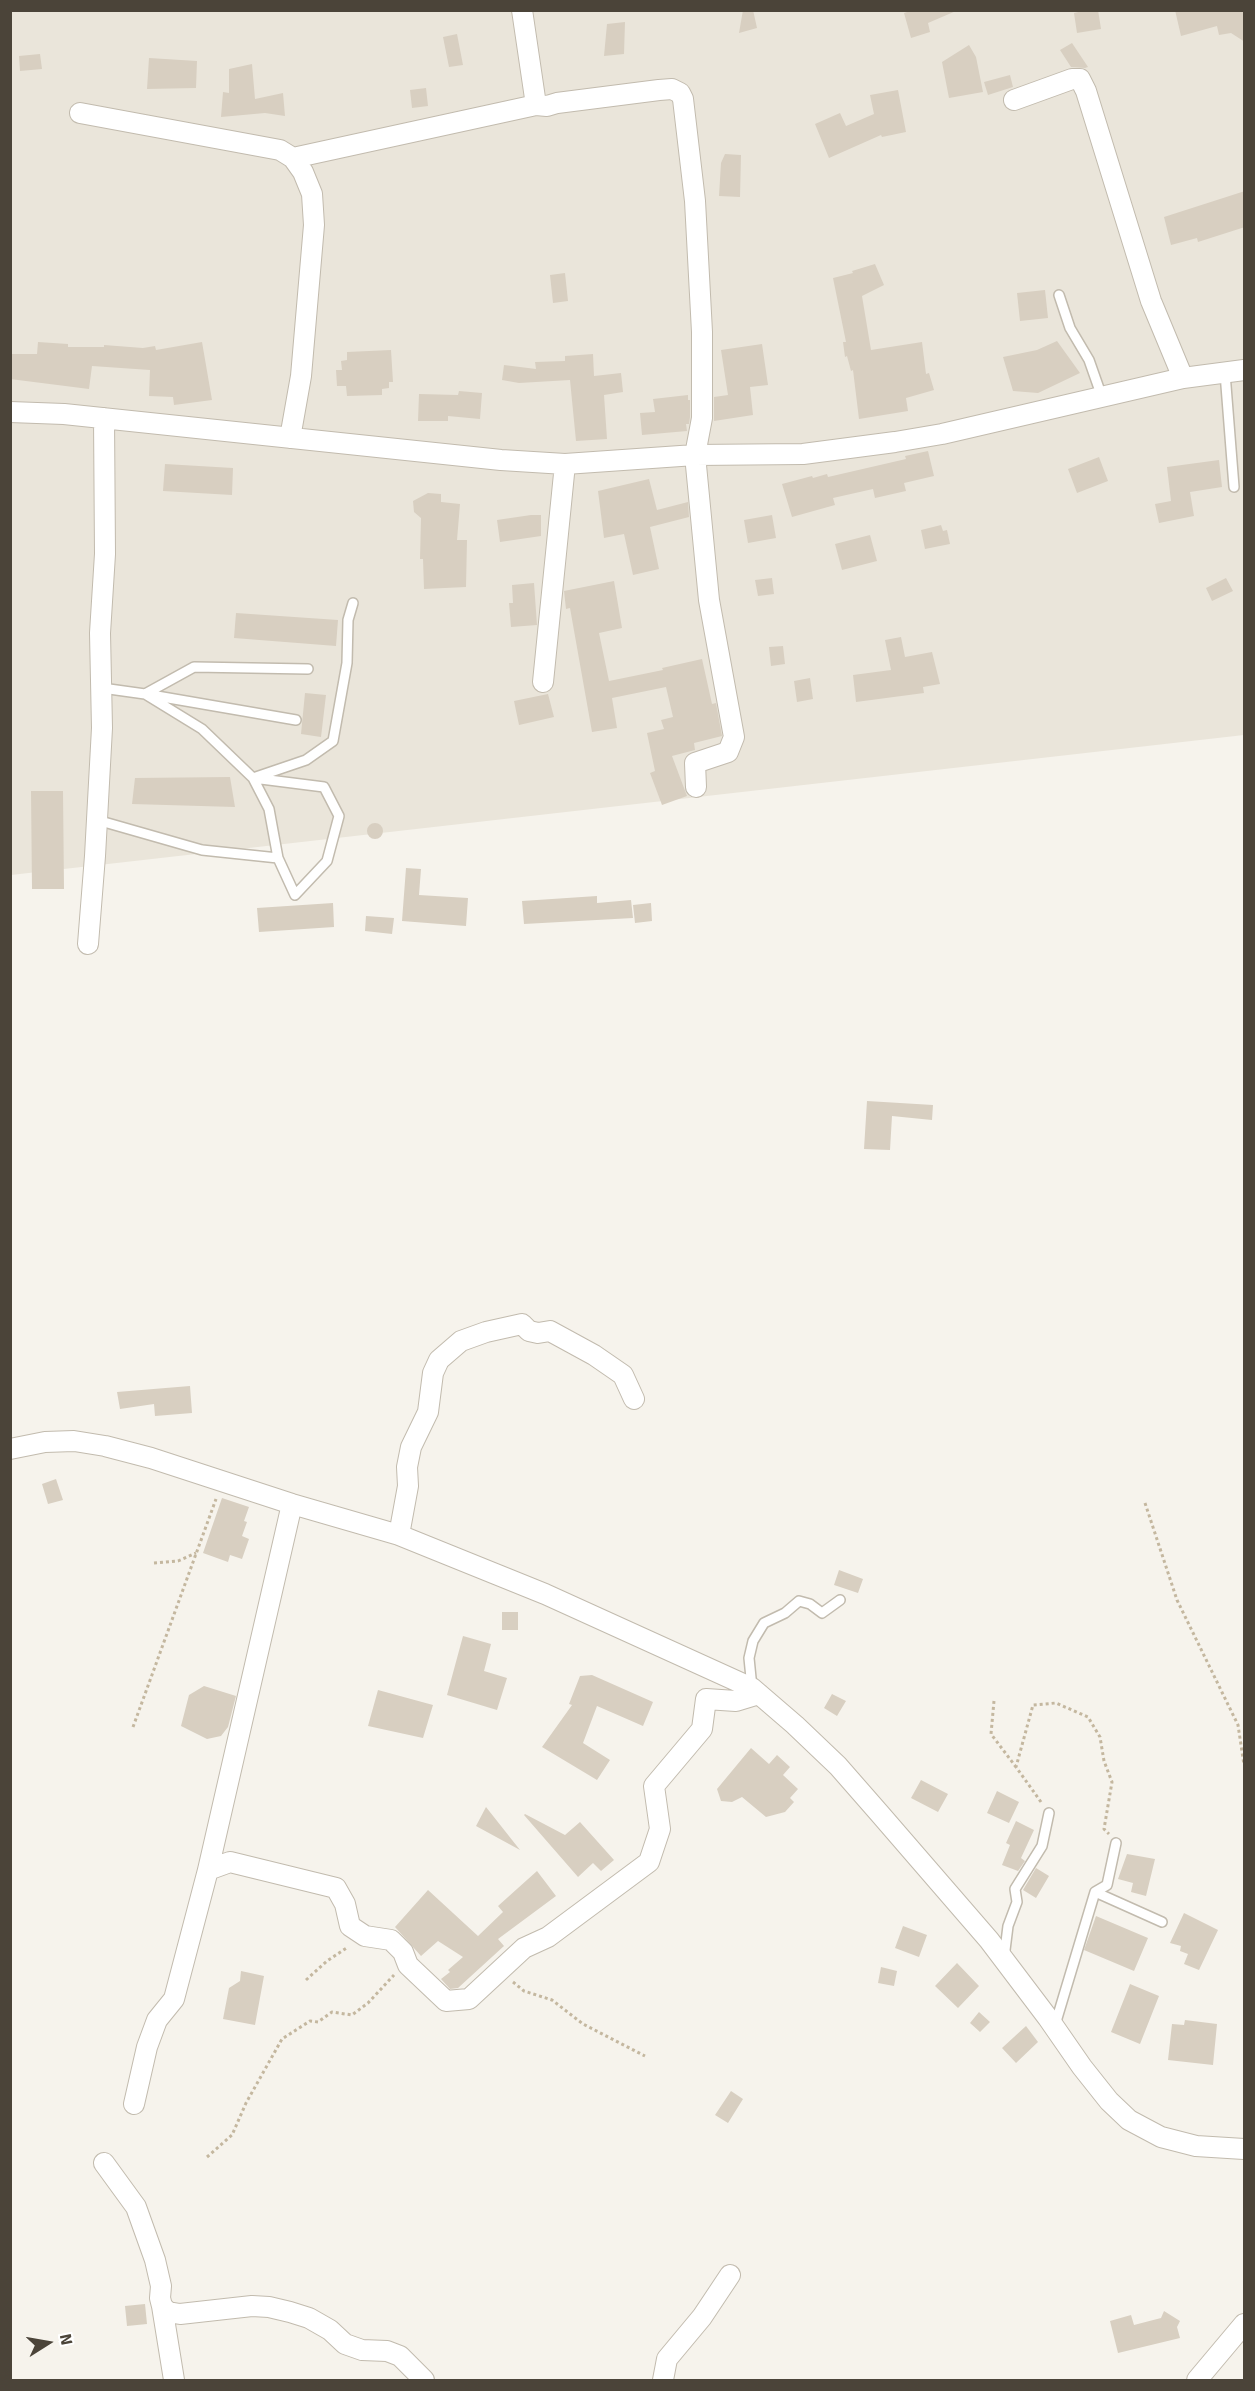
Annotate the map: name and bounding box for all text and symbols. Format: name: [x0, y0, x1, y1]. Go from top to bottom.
north arrow: [18, 2313, 78, 2373]
text: N: [55, 2332, 77, 2347]

